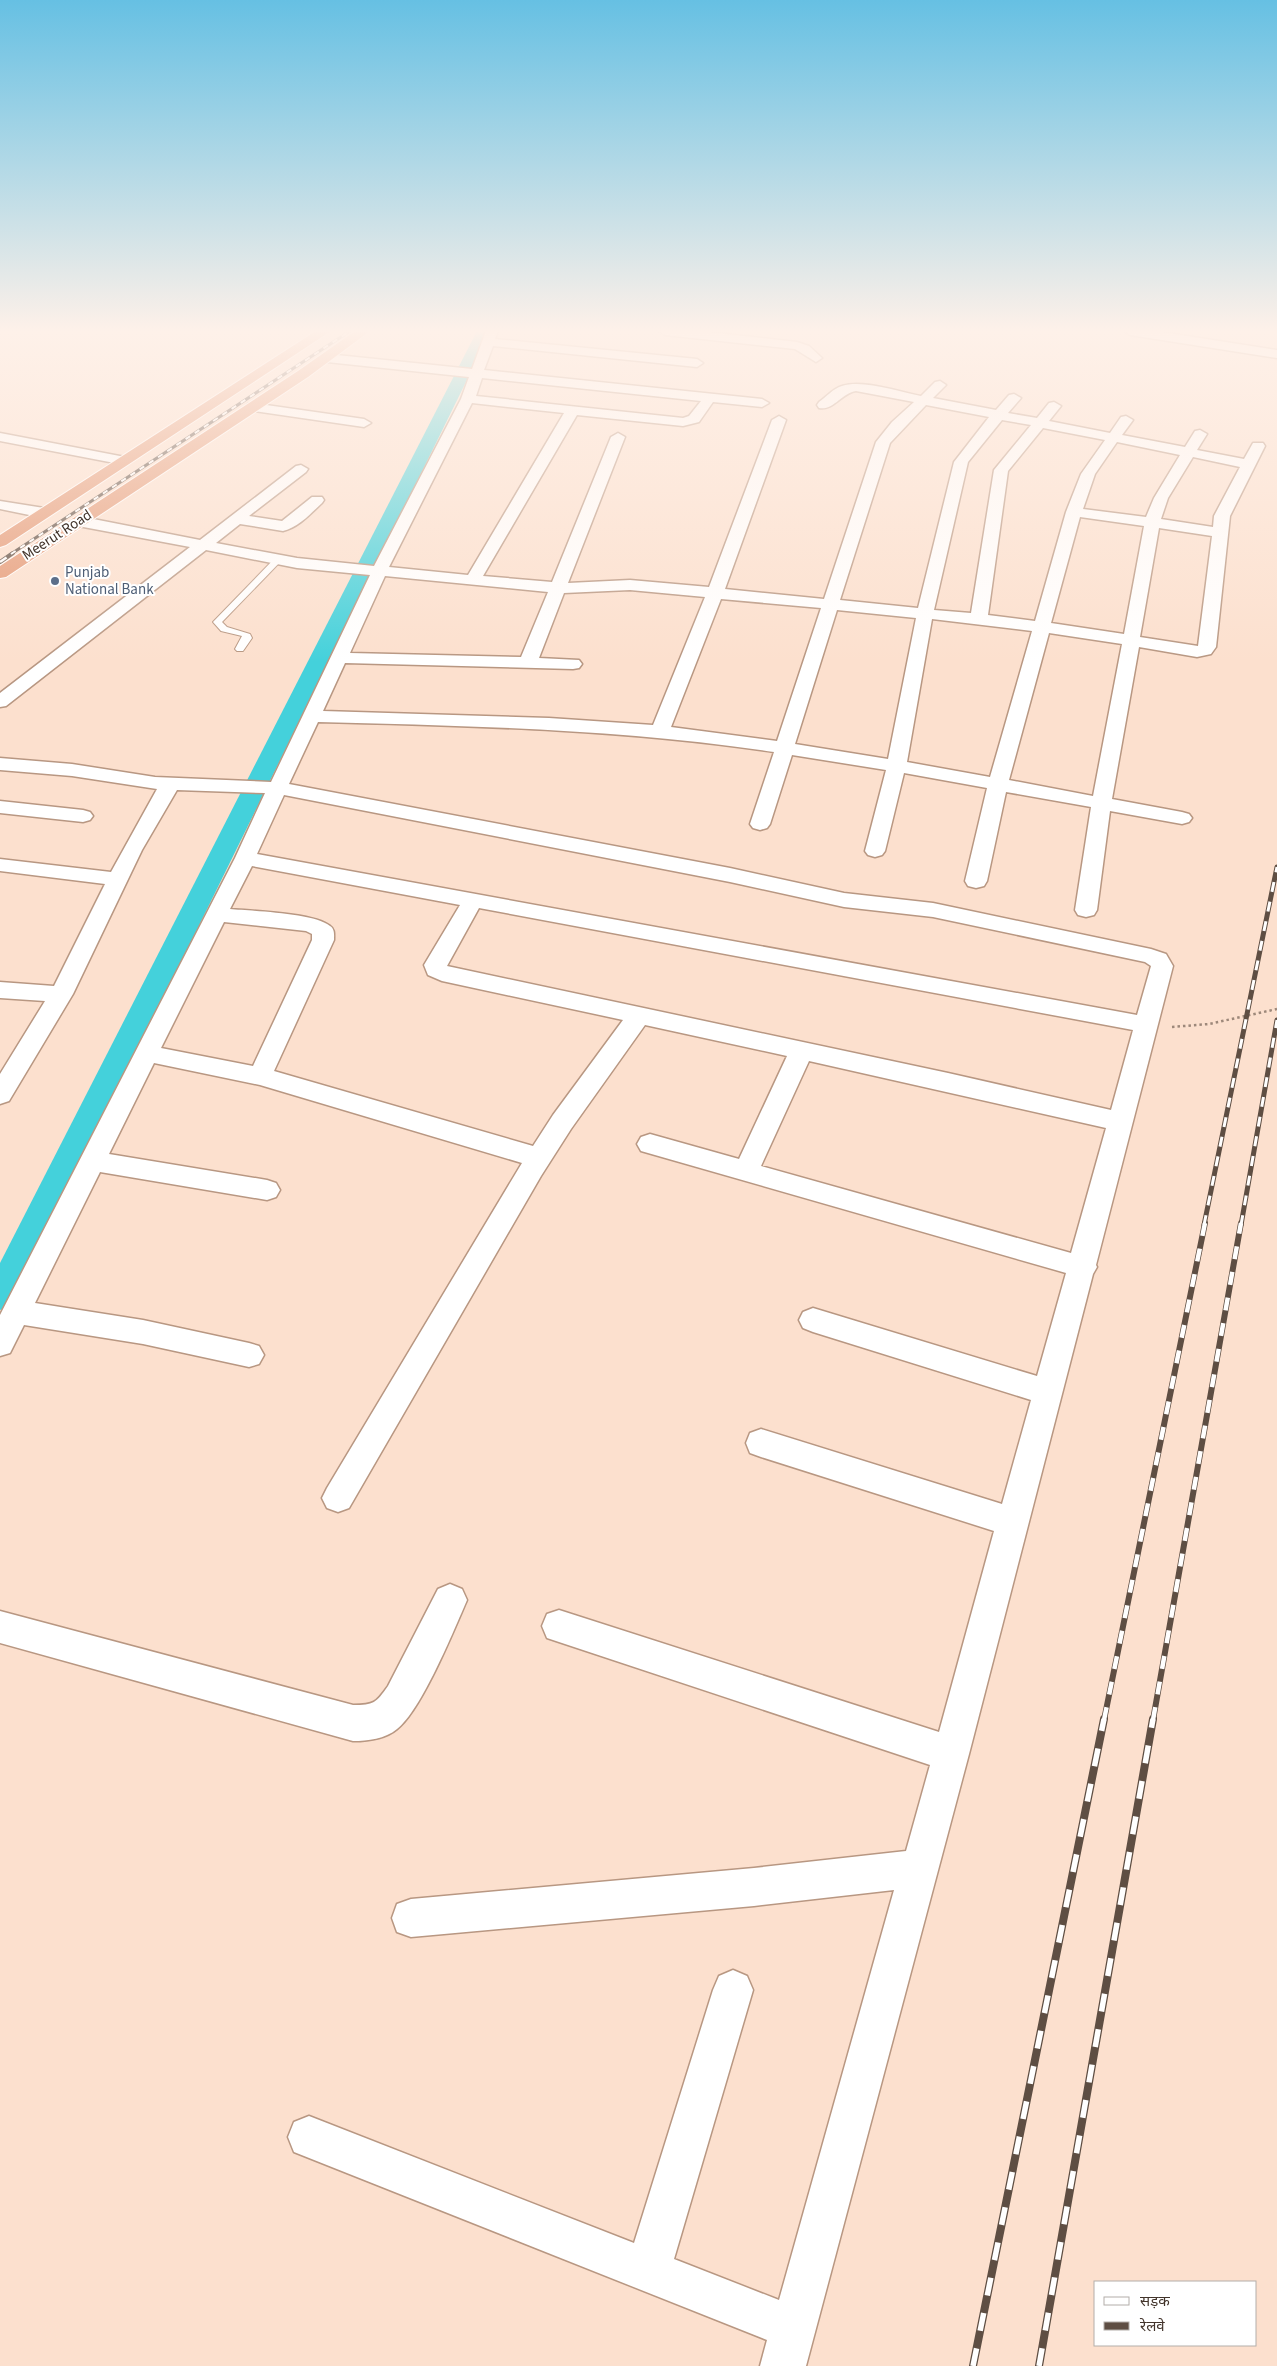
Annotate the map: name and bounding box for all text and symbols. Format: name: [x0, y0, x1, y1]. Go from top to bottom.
street label: Meerut Road: [18, 505, 96, 565]
place label: Punjab National Bank: [65, 562, 154, 600]
marker: Punjab National Bank: [49, 575, 61, 587]
legend: [1094, 2281, 1257, 2346]
text: सड़क: [1140, 2291, 1170, 2312]
text: रेलवे: [1139, 2316, 1165, 2337]

